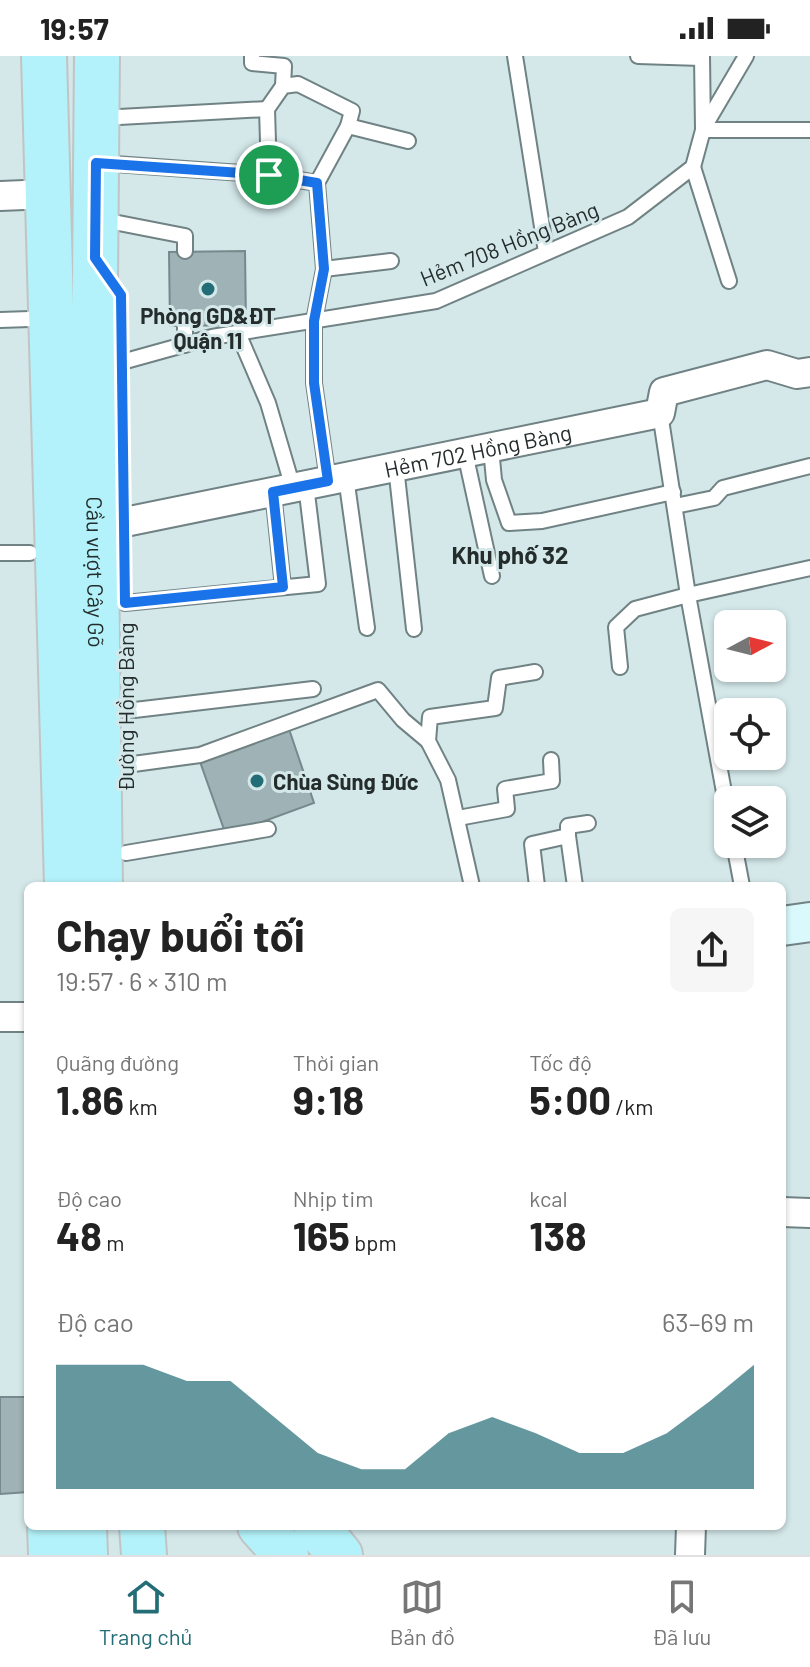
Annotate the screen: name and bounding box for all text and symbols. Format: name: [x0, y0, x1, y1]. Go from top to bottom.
text: 19:57: [40, 10, 109, 46]
pin: [235, 141, 303, 209]
icon: arrive: [247, 153, 291, 197]
street label: Hẻm 708 Hồng Bàng: [416, 195, 602, 291]
marker: Phòng GD&ĐT Quận 11: [199, 280, 217, 298]
place label: Phòng GD&ĐT Quận 11: [140, 302, 276, 353]
street label: Hẻm 702 Hồng Bàng: [382, 418, 574, 482]
street label: Cầu vượt Cây Gõ: [82, 496, 110, 648]
district label: Khu phố 32: [451, 540, 569, 569]
north arrow: [714, 610, 786, 682]
map controls: [714, 610, 786, 858]
street label: Đường Hồng Bàng: [112, 622, 138, 792]
button: locate: [714, 698, 786, 770]
place label: Chùa Sùng Đức: [273, 768, 419, 794]
marker: Chùa Sùng Đức: [248, 772, 266, 790]
button: layers: [714, 786, 786, 858]
text: Chạy buổi tối: [56, 908, 305, 961]
button: share: [670, 908, 754, 992]
text: 19:57 · 6 × 310 m: [56, 965, 227, 996]
text: Quãng đường: [56, 1049, 179, 1075]
text: Thời gian: [293, 1049, 379, 1075]
text: Tốc độ: [529, 1049, 592, 1075]
text: 1.86: [56, 1075, 124, 1123]
text: 9:18: [293, 1075, 364, 1123]
text: 5:00: [529, 1075, 611, 1123]
text: km: [124, 1093, 158, 1119]
text: /km: [611, 1093, 653, 1119]
text: Độ cao: [56, 1185, 122, 1211]
text: Nhịp tim: [293, 1185, 373, 1211]
text: kcal: [529, 1185, 568, 1211]
text: 48: [56, 1211, 102, 1259]
text: 165: [293, 1211, 350, 1259]
text: 138: [529, 1211, 587, 1259]
text: m: [102, 1229, 124, 1255]
text: bpm: [350, 1229, 397, 1255]
text: Độ cao: [56, 1306, 134, 1337]
text: 63–69 m: [662, 1306, 754, 1337]
tab: Trang chủ: [99, 1575, 192, 1649]
tab: Bản đồ: [390, 1575, 455, 1649]
tab: Đã lưu: [652, 1575, 711, 1649]

